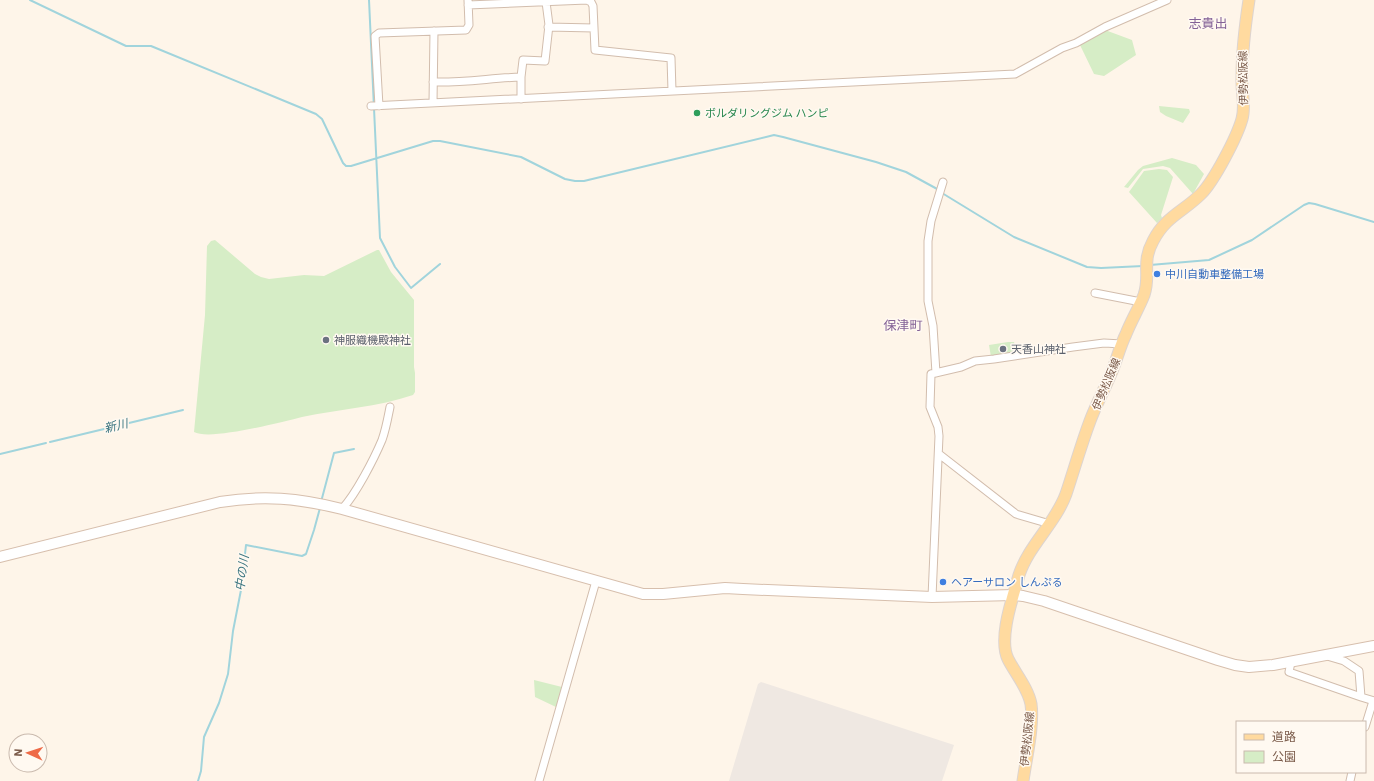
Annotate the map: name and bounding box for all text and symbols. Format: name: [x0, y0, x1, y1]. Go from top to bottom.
district label: 志貴出: [1188, 15, 1228, 32]
street label: 伊勢松阪線: [1236, 50, 1250, 106]
place label: ボルダリングジム ハンピ: [705, 106, 829, 120]
marker: ボルダリングジム ハンピ: [692, 108, 702, 118]
place label: 中川自動車整備工場: [1165, 267, 1264, 281]
marker: 中川自動車整備工場: [1152, 269, 1162, 279]
district label: 保津町: [883, 317, 923, 334]
place label: 神服織機殿神社: [334, 333, 411, 347]
marker: 神服織機殿神社: [321, 335, 331, 345]
place label: 天香山神社: [1011, 342, 1066, 356]
marker: 天香山神社: [998, 344, 1008, 354]
street label: 伊勢松阪線: [1089, 356, 1123, 412]
water label: 新川: [102, 415, 131, 436]
water label: 中の川: [232, 552, 252, 592]
place label: ヘアーサロン しんぷる: [951, 575, 1063, 589]
marker: ヘアーサロン しんぷる: [938, 577, 948, 587]
street label: 伊勢松阪線: [1017, 711, 1037, 767]
legend: [1236, 721, 1366, 773]
text: 道路: [1272, 729, 1296, 744]
north arrow: [8, 733, 48, 773]
text: N: [11, 748, 25, 757]
text: 公園: [1272, 749, 1296, 764]

